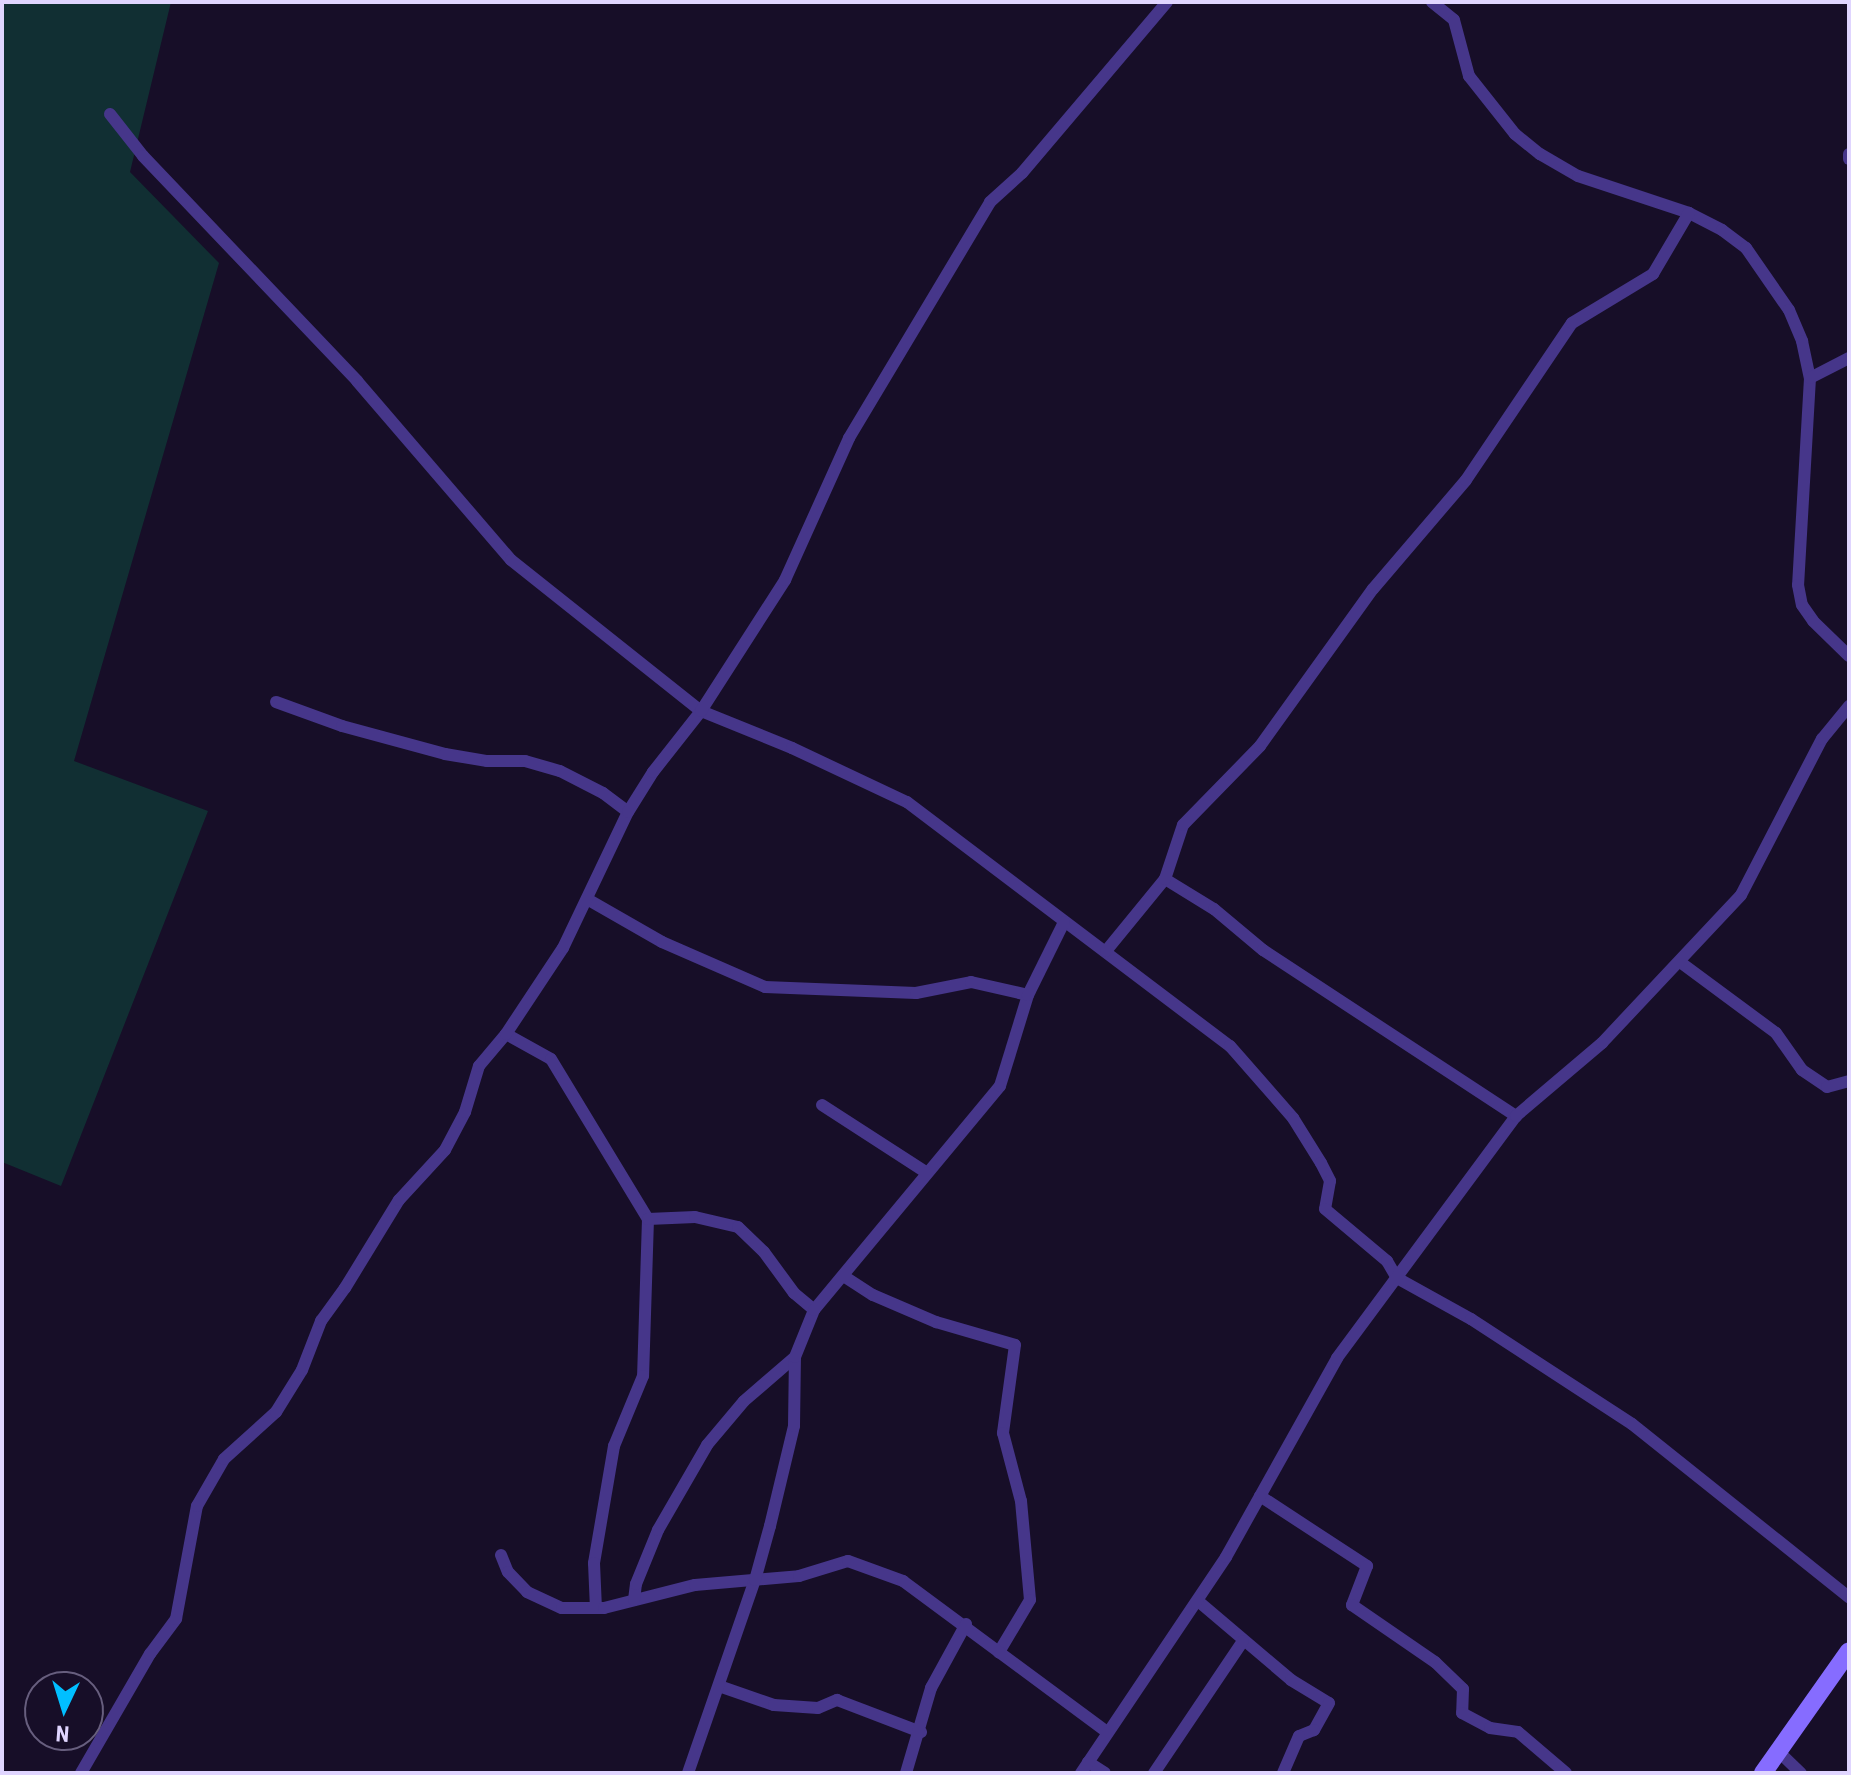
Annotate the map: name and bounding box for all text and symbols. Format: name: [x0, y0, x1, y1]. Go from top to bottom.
north arrow: [24, 1671, 104, 1751]
text: N: [55, 1721, 70, 1746]

